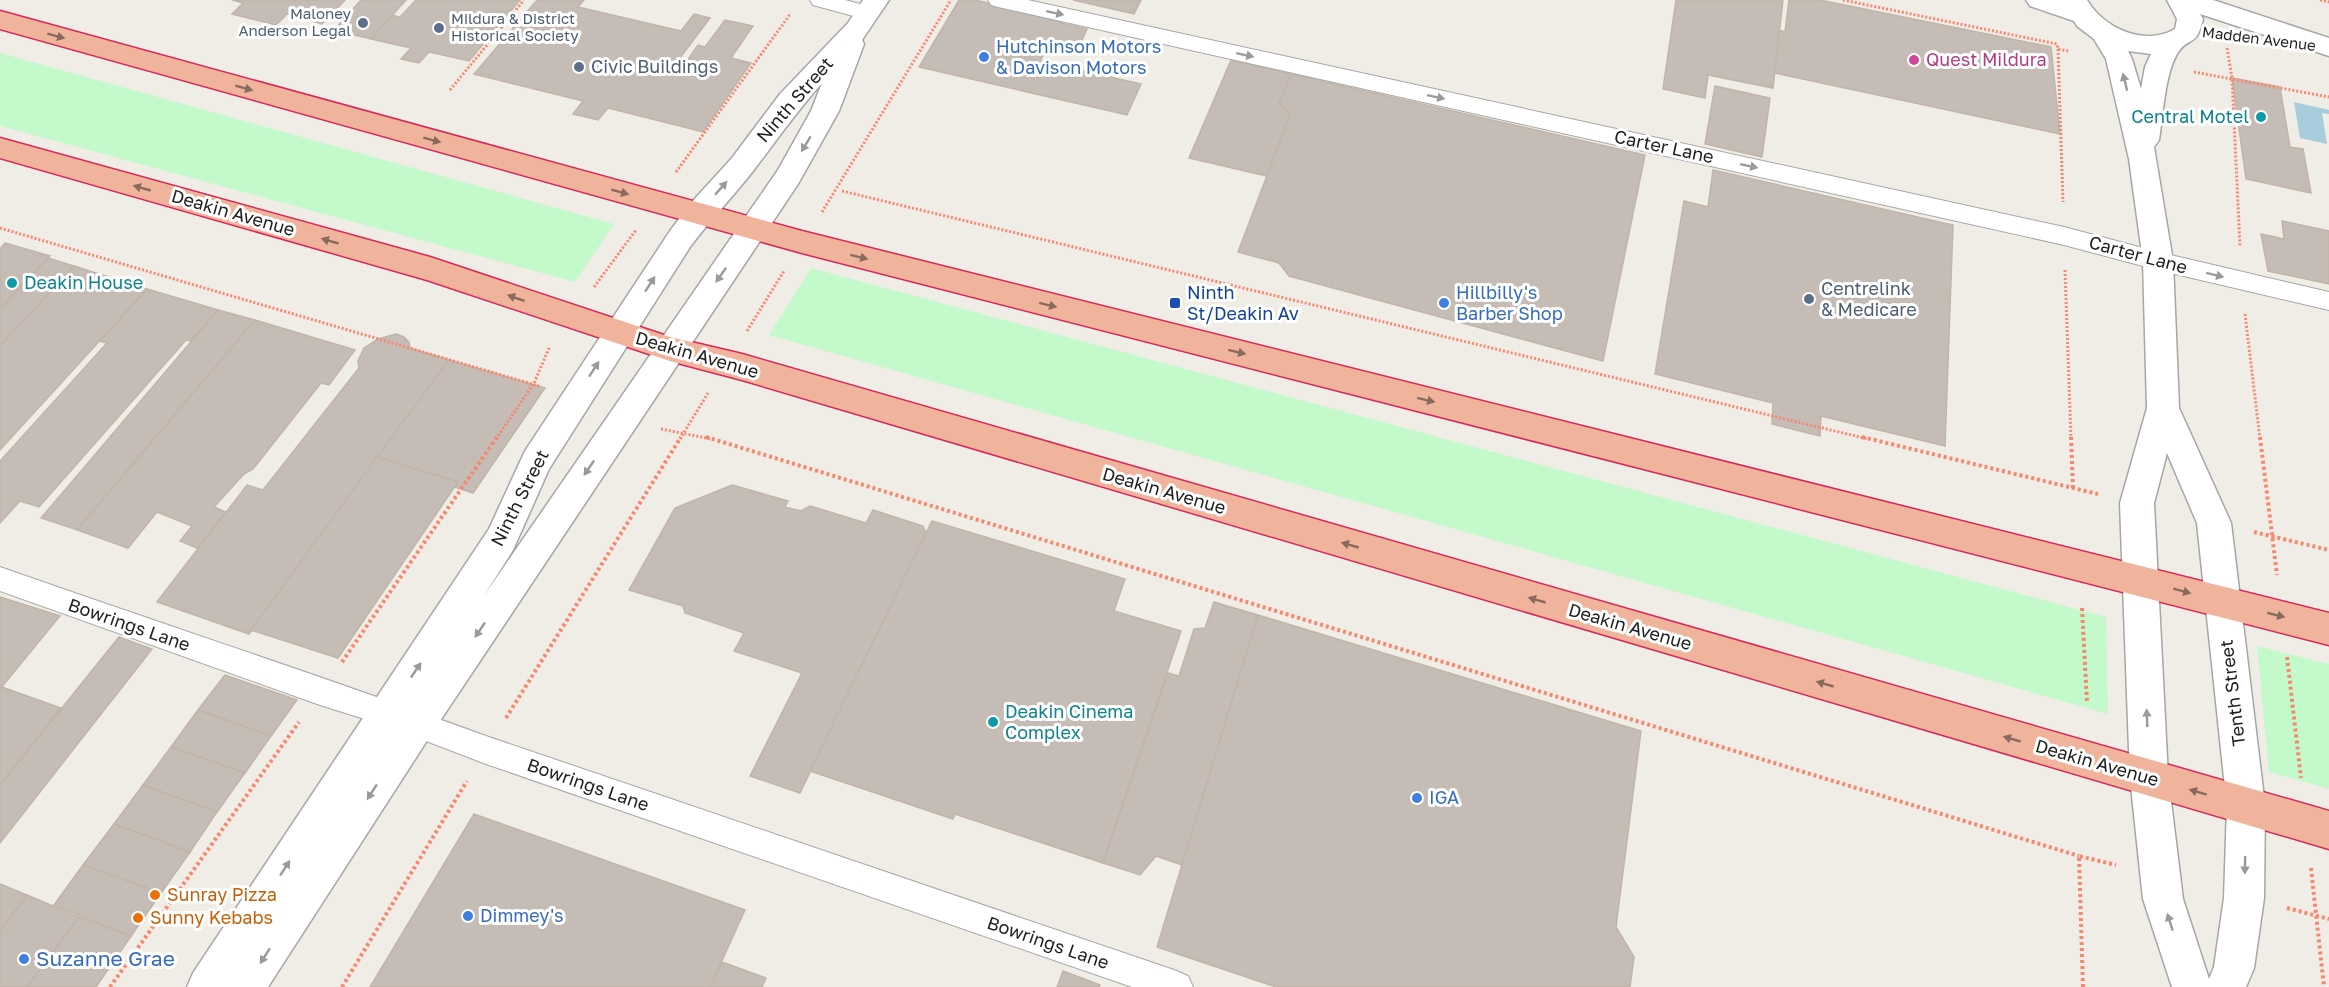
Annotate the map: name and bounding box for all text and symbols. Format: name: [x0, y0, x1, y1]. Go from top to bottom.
place label: Maloney Anderson Legal: [238, 4, 352, 39]
one-way arrow: [1046, 8, 1064, 18]
place label: Mildura & District Historical Society: [451, 9, 579, 44]
marker: Maloney Anderson Legal: [356, 16, 370, 30]
marker: Mildura & District Historical Society: [432, 21, 446, 35]
street label: Madden Avenue: [2201, 22, 2317, 54]
one-way arrow: [47, 31, 65, 41]
place label: Hutchinson Motors & Davison Motors: [996, 35, 1161, 78]
place label: Quest Mildura: [1926, 48, 2047, 70]
marker: Hutchinson Motors & Davison Motors: [977, 50, 991, 64]
one-way arrow: [1236, 50, 1254, 60]
street label: Ninth Street: [751, 52, 837, 146]
marker: Quest Mildura: [1907, 53, 1921, 67]
place label: Civic Buildings: [591, 55, 718, 77]
marker: Civic Buildings: [572, 60, 586, 74]
one-way arrow: [2120, 73, 2130, 91]
one-way arrow: [235, 84, 253, 93]
one-way arrow: [1426, 93, 1445, 102]
place label: Central Motel: [2131, 105, 2249, 127]
marker: Central Motel: [2254, 110, 2268, 124]
street label: Carter Lane: [1612, 125, 1716, 167]
one-way arrow: [423, 136, 441, 145]
one-way arrow: [801, 136, 811, 153]
one-way arrow: [1740, 162, 1759, 171]
one-way arrow: [714, 181, 727, 196]
one-way arrow: [133, 183, 151, 192]
street label: Deakin Avenue: [169, 184, 298, 240]
one-way arrow: [611, 188, 629, 197]
street label: Carter Lane: [2087, 230, 2190, 278]
one-way arrow: [320, 236, 338, 245]
one-way arrow: [850, 252, 868, 262]
one-way arrow: [715, 267, 727, 283]
place label: Deakin House: [24, 271, 143, 293]
one-way arrow: [2206, 271, 2224, 281]
marker: Deakin House: [5, 276, 19, 290]
one-way arrow: [645, 276, 656, 292]
place label: Centrelink & Medicare: [1821, 277, 1917, 320]
place label: Ninth St/Deakin Av: [1187, 281, 1299, 324]
place label: Hillbilly's Barber Shop: [1456, 281, 1563, 324]
marker: Centrelink & Medicare: [1802, 292, 1816, 306]
one-way arrow: [507, 293, 525, 303]
marker: Ninth St/Deakin Av: [1168, 296, 1182, 310]
marker: Hillbilly's Barber Shop: [1437, 296, 1451, 310]
one-way arrow: [1039, 300, 1057, 310]
street label: Deakin Avenue: [633, 326, 762, 382]
one-way arrow: [1228, 348, 1246, 358]
one-way arrow: [588, 361, 599, 377]
one-way arrow: [1417, 396, 1435, 406]
street label: Ninth Street: [485, 446, 553, 550]
one-way arrow: [583, 460, 595, 476]
street label: Deakin Avenue: [1100, 462, 1229, 518]
one-way arrow: [1341, 540, 1359, 549]
one-way arrow: [2174, 587, 2192, 596]
street label: Bowrings Lane: [66, 593, 193, 655]
one-way arrow: [1528, 595, 1546, 604]
street label: Deakin Avenue: [1566, 598, 1695, 654]
one-way arrow: [2267, 610, 2285, 620]
one-way arrow: [475, 622, 486, 638]
street label: Tenth Street: [2215, 639, 2249, 748]
one-way arrow: [410, 662, 421, 678]
one-way arrow: [1816, 679, 1834, 688]
place label: Deakin Cinema Complex: [1005, 700, 1133, 743]
one-way arrow: [2143, 709, 2152, 728]
marker: Deakin Cinema Complex: [986, 715, 1000, 729]
one-way arrow: [2003, 734, 2021, 743]
street label: Deakin Avenue: [2033, 734, 2162, 790]
street label: Bowrings Lane: [525, 753, 652, 815]
one-way arrow: [366, 784, 378, 800]
place label: IGA: [1429, 786, 1459, 808]
one-way arrow: [2189, 787, 2207, 796]
marker: IGA: [1410, 791, 1424, 805]
one-way arrow: [2240, 855, 2250, 874]
one-way arrow: [280, 860, 291, 876]
place label: Sunray Pizza: [167, 883, 277, 905]
marker: Sunray Pizza: [148, 888, 162, 902]
place label: Dimmey's: [480, 904, 564, 926]
place label: Sunny Kebabs: [150, 906, 273, 928]
marker: Dimmey's: [461, 909, 475, 923]
marker: Sunny Kebabs: [131, 911, 145, 925]
street label: Bowrings Lane: [985, 911, 1112, 973]
one-way arrow: [2165, 913, 2174, 931]
place label: Suzanne Grae: [36, 945, 175, 971]
one-way arrow: [259, 947, 271, 963]
marker: Suzanne Grae: [17, 952, 31, 966]

